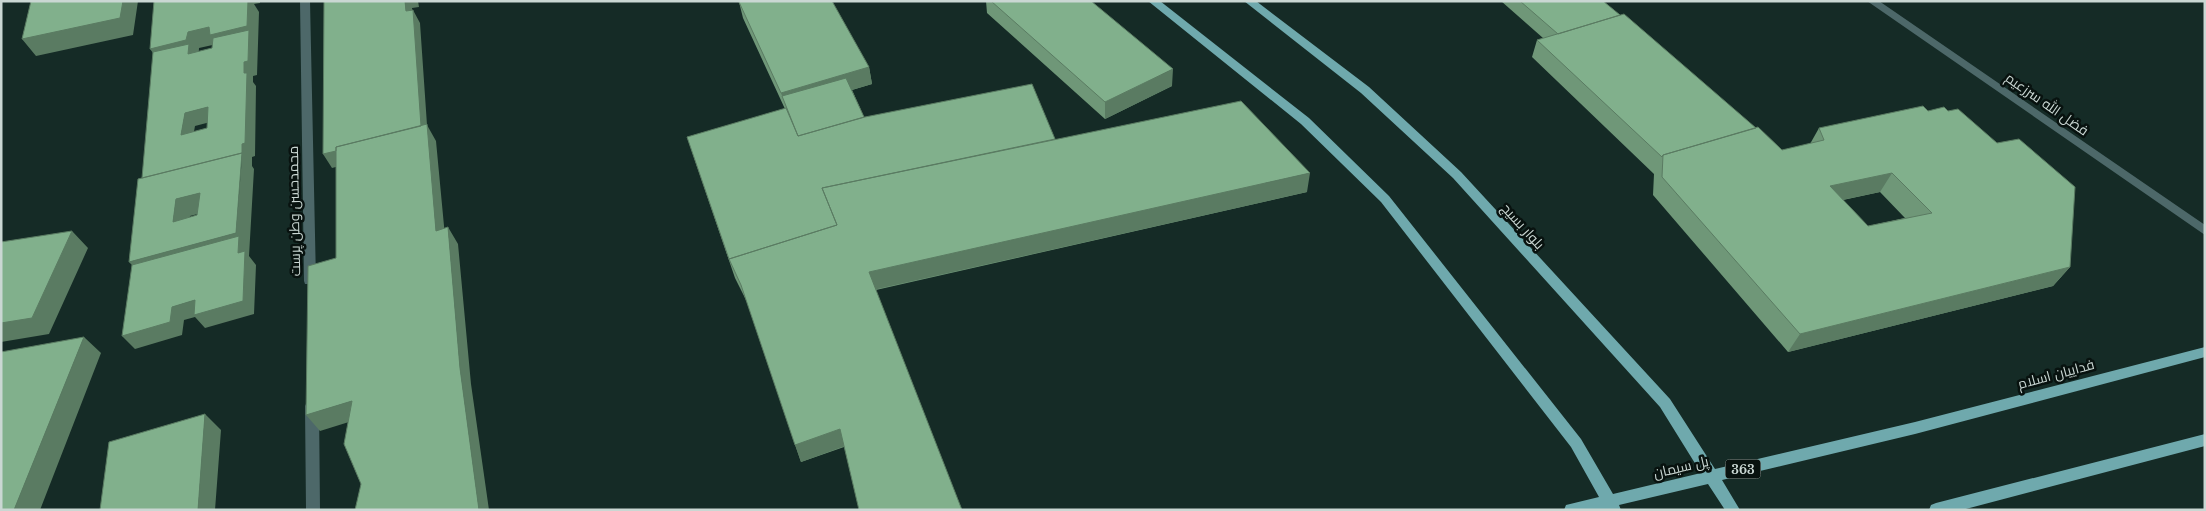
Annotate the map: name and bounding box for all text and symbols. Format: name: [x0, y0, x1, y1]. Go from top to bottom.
street label: فضل الله سرزعیم: [2001, 69, 2092, 140]
street label: محمدحسن وطن پرست: [284, 146, 305, 276]
street label: بلوار بسیج: [1497, 199, 1549, 253]
street label: فداییان اسلام: [2016, 355, 2097, 394]
street label: پل سیمان: [1652, 452, 1711, 483]
road number: 363: [1726, 459, 1760, 478]

